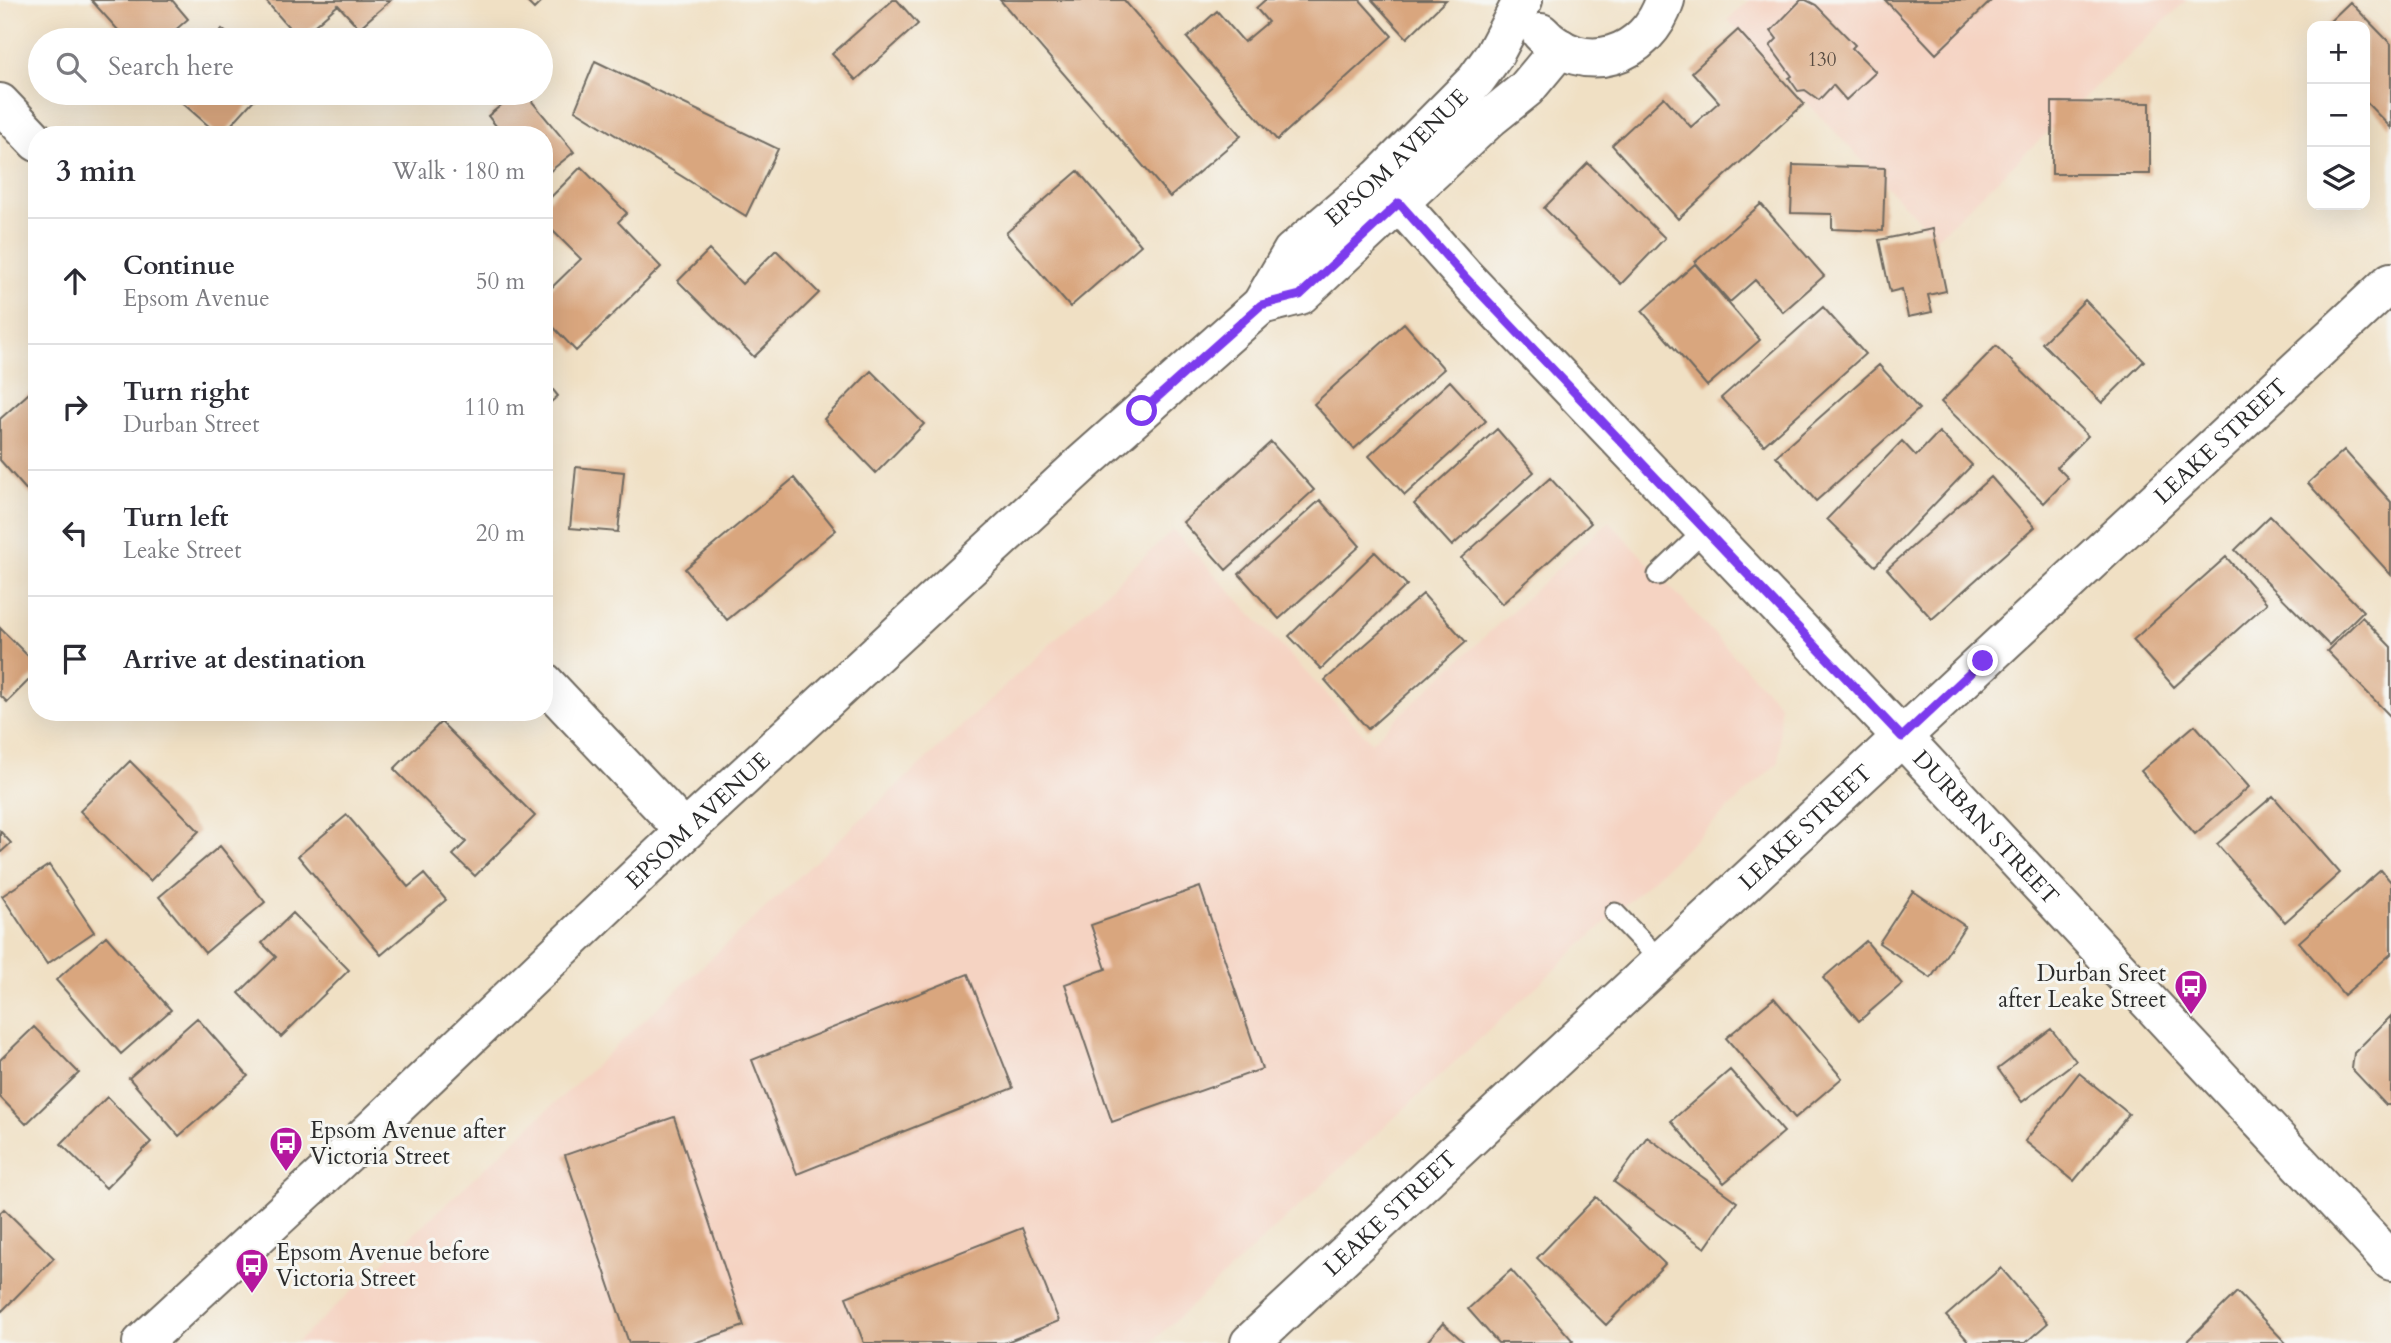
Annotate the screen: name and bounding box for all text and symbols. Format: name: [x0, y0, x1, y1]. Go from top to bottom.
map controls: [2307, 21, 2370, 210]
button: +: [2307, 21, 2370, 84]
search box: [28, 28, 553, 105]
house number: 130: [1807, 47, 1837, 73]
icon: search: [52, 48, 90, 86]
text: Search here: [108, 49, 234, 84]
street label: EPSOM AVENUE: [1318, 81, 1475, 233]
button: −: [2307, 84, 2370, 147]
button: layers: [2307, 147, 2370, 210]
text: 3 min: [56, 151, 136, 192]
text: Walk · 180 m: [392, 156, 525, 187]
text: Continue: [123, 248, 235, 283]
icon: ahead: [56, 262, 94, 300]
text: 50 m: [476, 266, 525, 297]
text: Epsom Avenue: [123, 283, 270, 314]
street label: LEAKE STREET: [2147, 371, 2294, 511]
text: Turn right: [123, 374, 250, 409]
icon: right: [56, 388, 94, 426]
text: 110 m: [464, 392, 525, 423]
route start: [1126, 395, 1157, 426]
text: Durban Street: [123, 409, 260, 440]
text: Turn left: [123, 500, 228, 535]
icon: left: [56, 514, 94, 552]
text: 20 m: [476, 518, 525, 549]
text: Leake Street: [123, 535, 242, 566]
icon: arrive: [56, 640, 94, 678]
text: Arrive at destination: [123, 642, 366, 677]
route end: [1967, 645, 1998, 676]
street label: DURBAN STREET: [1906, 743, 2066, 911]
street label: EPSOM AVENUE: [619, 745, 776, 895]
street label: LEAKE STREET: [1732, 757, 1879, 897]
place label: Durban Sreet after Leake Street: [1998, 958, 2166, 1015]
bus stop icon: Durban Sreet after Leake Street: [2172, 967, 2210, 1016]
place label: Epsom Avenue after Victoria Street: [310, 1115, 507, 1172]
bus stop icon: Epsom Avenue after Victoria Street: [267, 1124, 305, 1173]
street label: LEAKE STREET: [1316, 1143, 1463, 1283]
place label: Epsom Avenue before Victoria Street: [276, 1237, 490, 1294]
bus stop icon: Epsom Avenue before Victoria Street: [233, 1246, 271, 1295]

